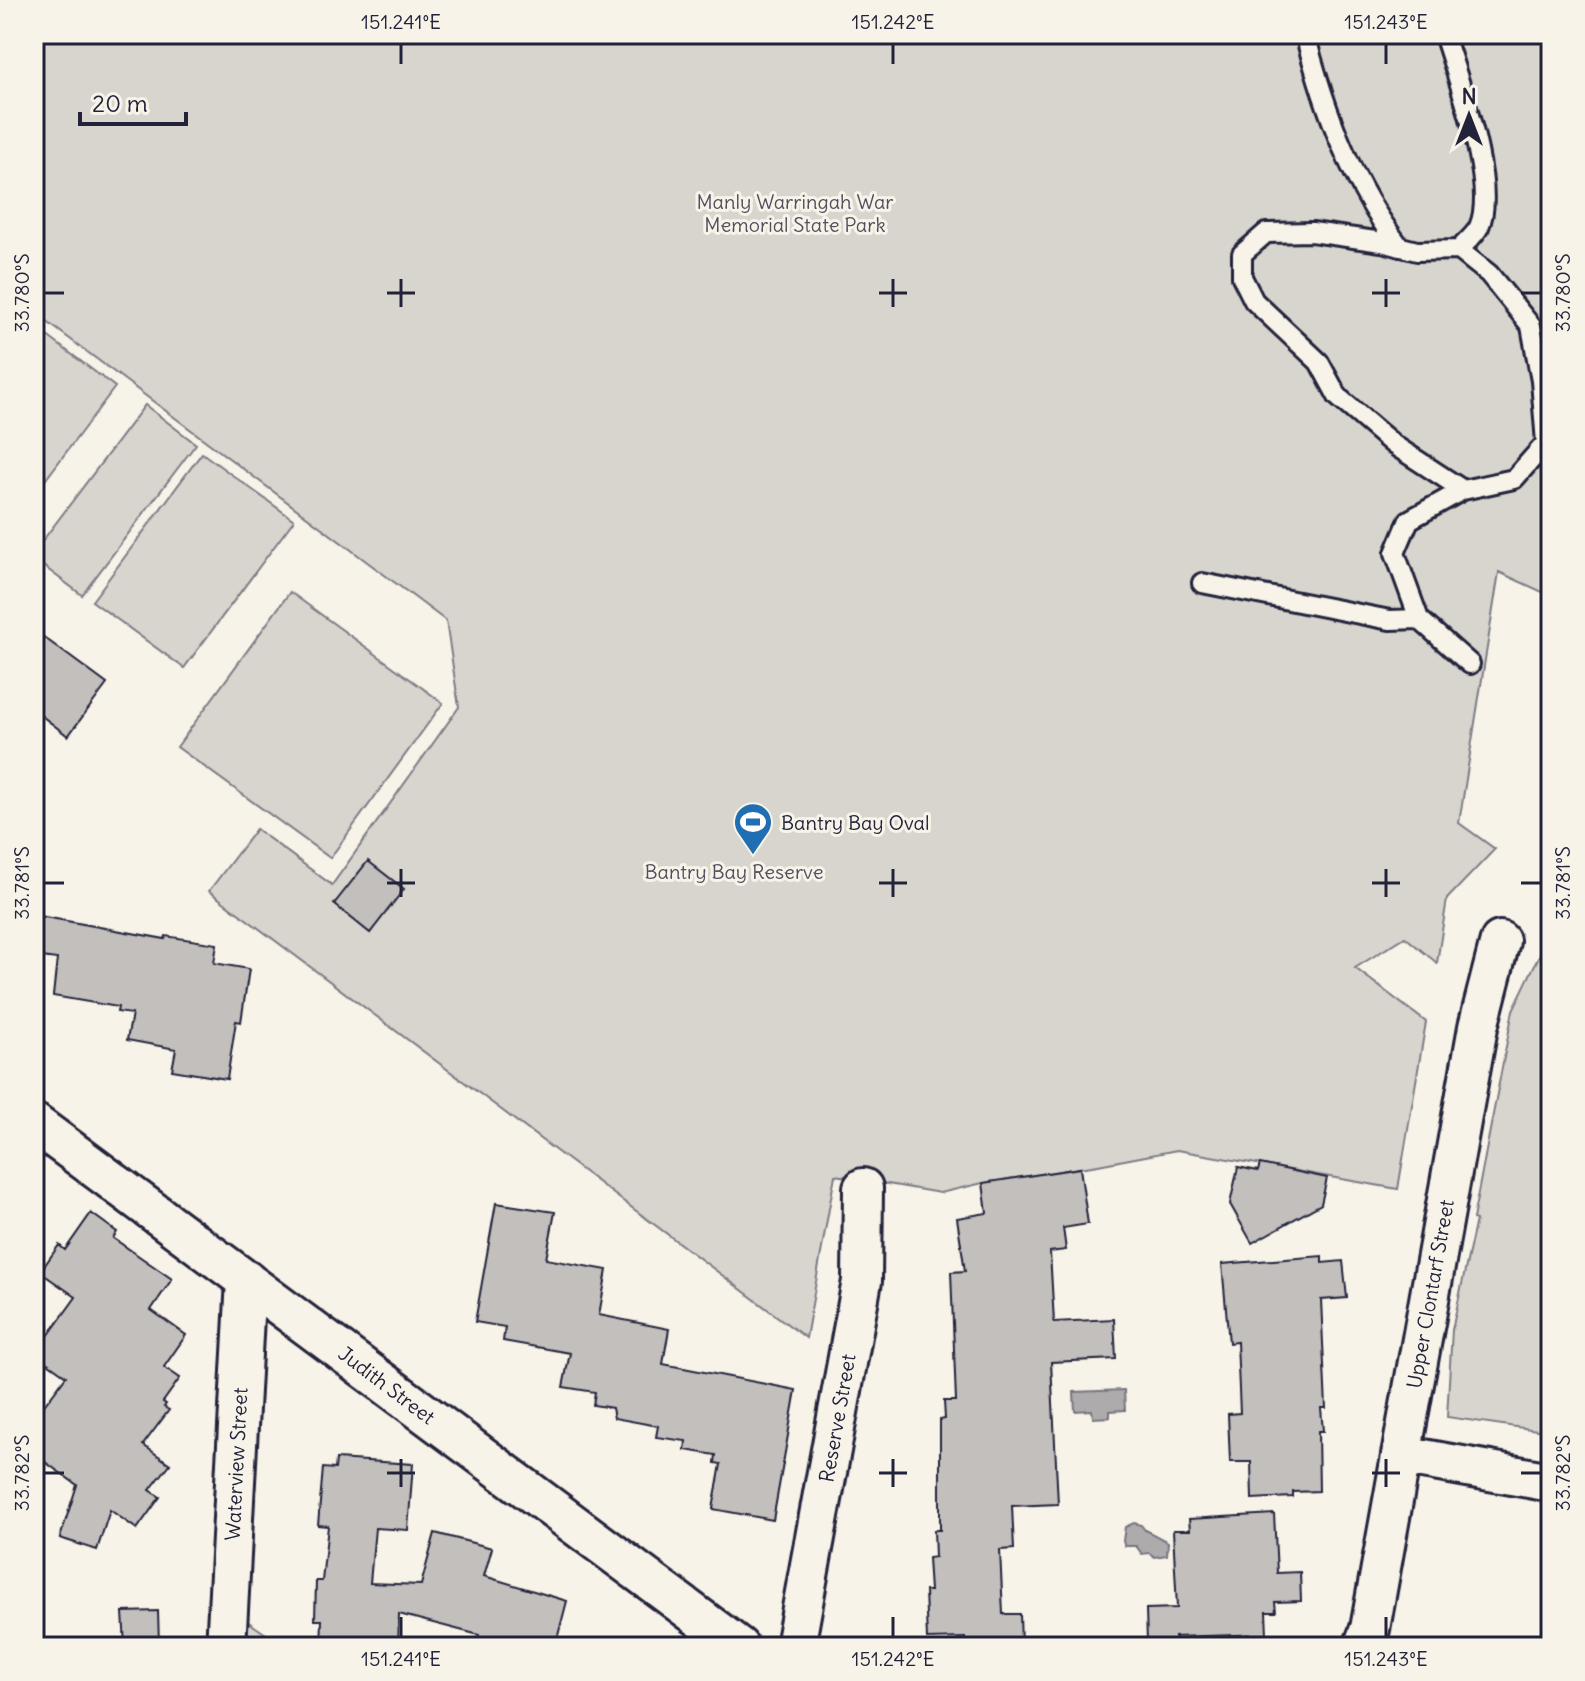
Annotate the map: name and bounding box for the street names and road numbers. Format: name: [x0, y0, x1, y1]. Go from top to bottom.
street label: Upper Clontarf Street: [1401, 1197, 1459, 1390]
street label: Judith Street: [334, 1341, 440, 1430]
street label: Reserve Street: [813, 1352, 861, 1484]
street label: Waterview Street: [220, 1387, 253, 1541]

